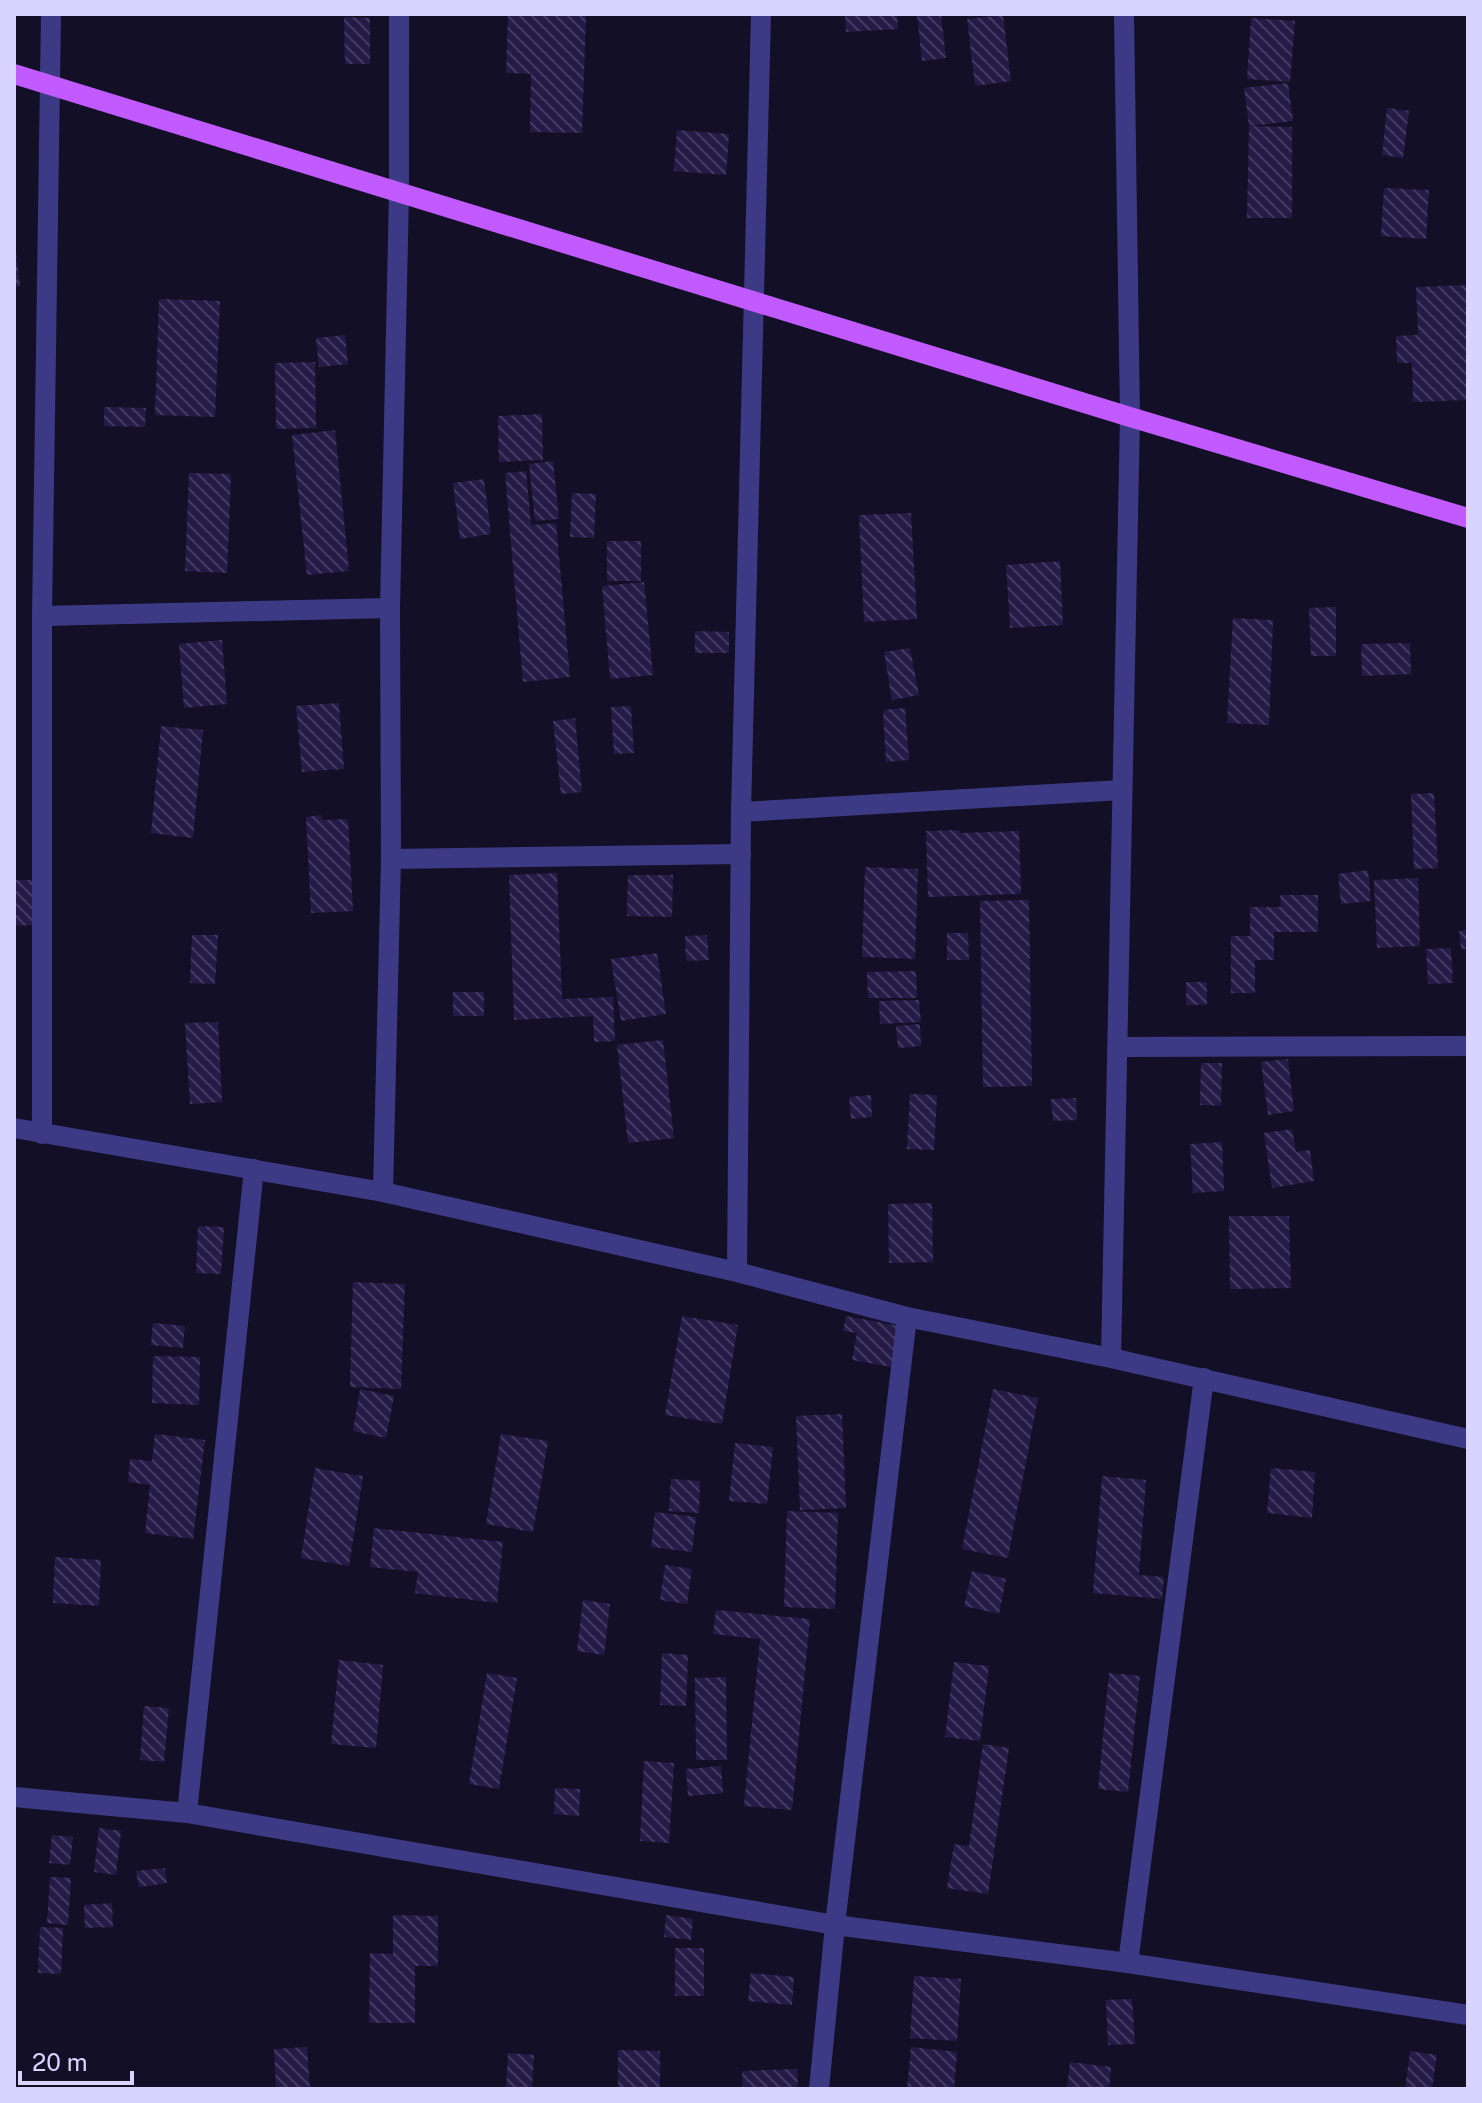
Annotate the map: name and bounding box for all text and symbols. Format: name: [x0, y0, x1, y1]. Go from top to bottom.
scale bar: [20, 2035, 132, 2085]
text: 20 m: [32, 2048, 88, 2076]

